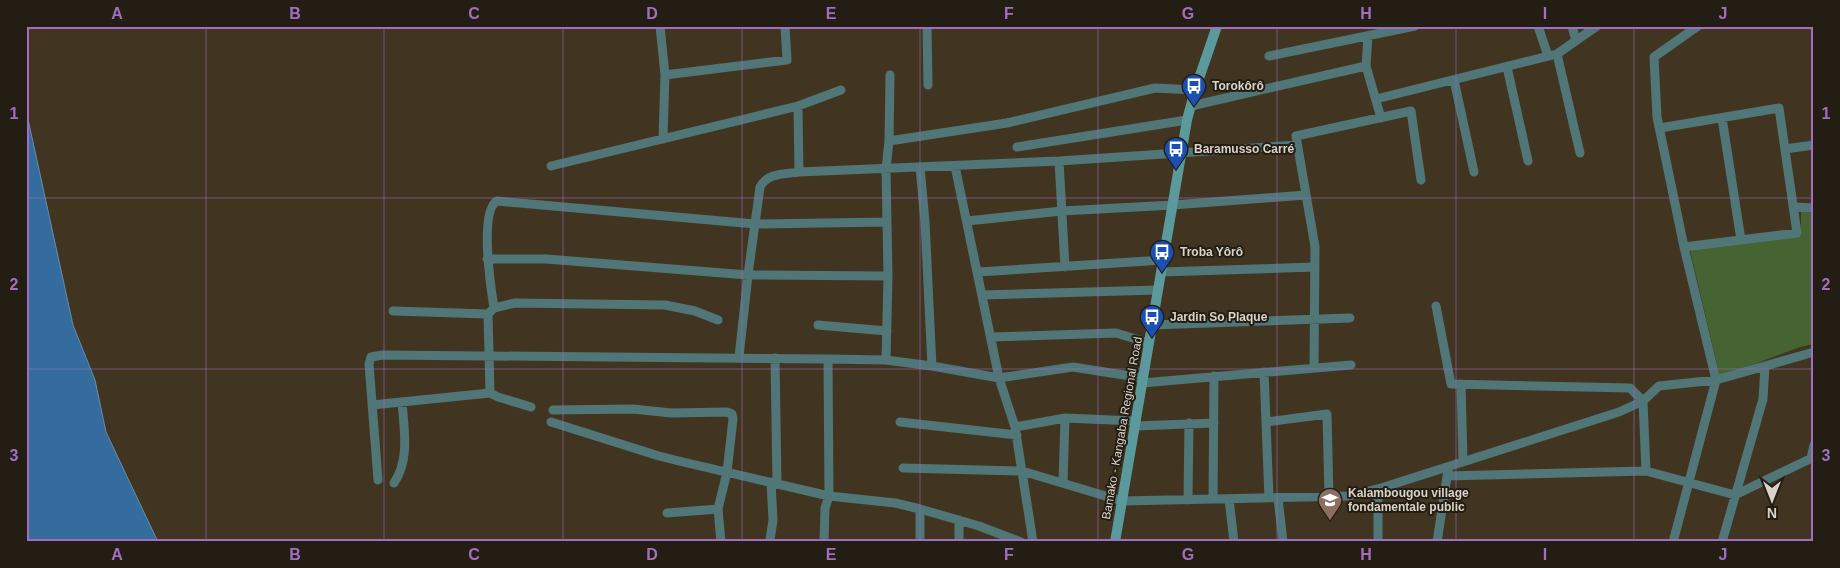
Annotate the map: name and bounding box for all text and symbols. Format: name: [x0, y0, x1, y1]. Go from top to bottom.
text: A: [111, 5, 123, 22]
text: B: [289, 5, 301, 22]
text: C: [468, 5, 480, 22]
text: D: [646, 5, 658, 22]
text: E: [826, 5, 837, 22]
text: F: [1004, 5, 1014, 22]
text: G: [1182, 5, 1194, 22]
text: H: [1360, 5, 1372, 22]
text: I: [1543, 5, 1547, 22]
text: J: [1719, 5, 1727, 22]
bus stop icon: Torokôrô: [1181, 73, 1207, 107]
place label: Torokôrô: [1212, 79, 1264, 93]
text: 1: [10, 105, 19, 122]
text: 1: [1822, 105, 1831, 122]
bus stop icon: Baramusso Carré: [1163, 136, 1189, 170]
place label: Baramusso Carré: [1194, 142, 1294, 156]
bus stop icon: Troba Yôrô: [1149, 239, 1175, 273]
place label: Troba Yôrô: [1180, 245, 1243, 259]
text: 2: [10, 276, 19, 293]
text: 2: [1822, 276, 1831, 293]
bus stop icon: Jardin So Plaque: [1139, 304, 1165, 338]
place label: Jardin So Plaque: [1170, 310, 1268, 324]
street label: Bamako - Kangaba Regional Road: [1099, 335, 1145, 521]
text: 3: [10, 447, 19, 464]
text: 3: [1822, 447, 1831, 464]
north arrow: [1748, 476, 1798, 526]
place label: Kalambougou village fondamentale public: [1348, 486, 1469, 514]
school or university icon: Kalambougou village fondamentale public: [1317, 487, 1343, 521]
text: N: [1767, 505, 1777, 521]
text: A: [111, 546, 123, 563]
text: B: [289, 546, 301, 563]
text: C: [468, 546, 480, 563]
text: D: [646, 546, 658, 563]
text: E: [826, 546, 837, 563]
text: F: [1004, 546, 1014, 563]
text: G: [1182, 546, 1194, 563]
text: H: [1360, 546, 1372, 563]
text: I: [1543, 546, 1547, 563]
text: J: [1719, 546, 1727, 563]

